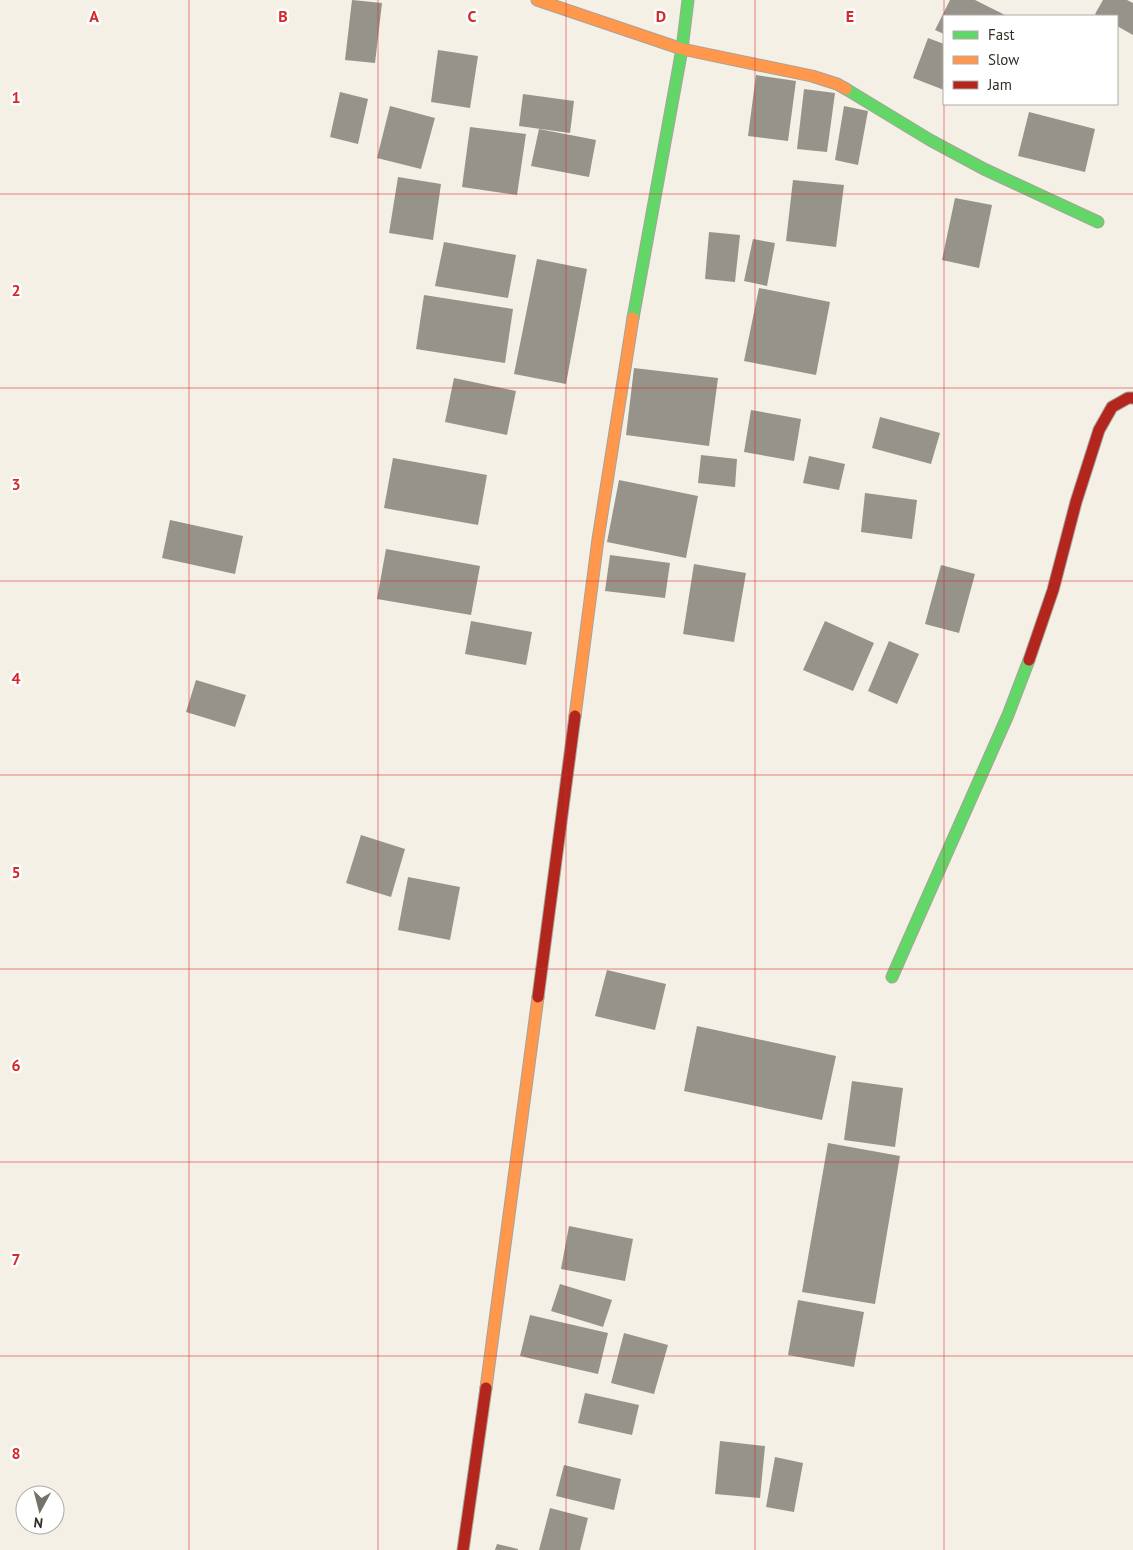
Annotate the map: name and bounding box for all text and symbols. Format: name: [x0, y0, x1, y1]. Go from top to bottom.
text: A: [89, 6, 99, 26]
text: B: [278, 6, 288, 26]
text: C: [468, 6, 477, 26]
text: D: [656, 6, 666, 26]
text: E: [846, 6, 854, 26]
legend: [943, 15, 1118, 105]
text: Fast: [988, 25, 1015, 44]
text: Slow: [988, 50, 1019, 69]
text: Jam: [987, 75, 1012, 94]
text: 1: [11, 87, 21, 107]
text: 2: [11, 280, 21, 300]
text: 3: [11, 474, 21, 494]
text: 4: [11, 668, 21, 688]
text: 5: [11, 862, 21, 882]
text: 6: [11, 1055, 21, 1075]
text: 7: [11, 1249, 21, 1269]
text: 8: [11, 1443, 21, 1463]
north arrow: [15, 1485, 65, 1535]
text: N: [33, 1513, 44, 1532]

